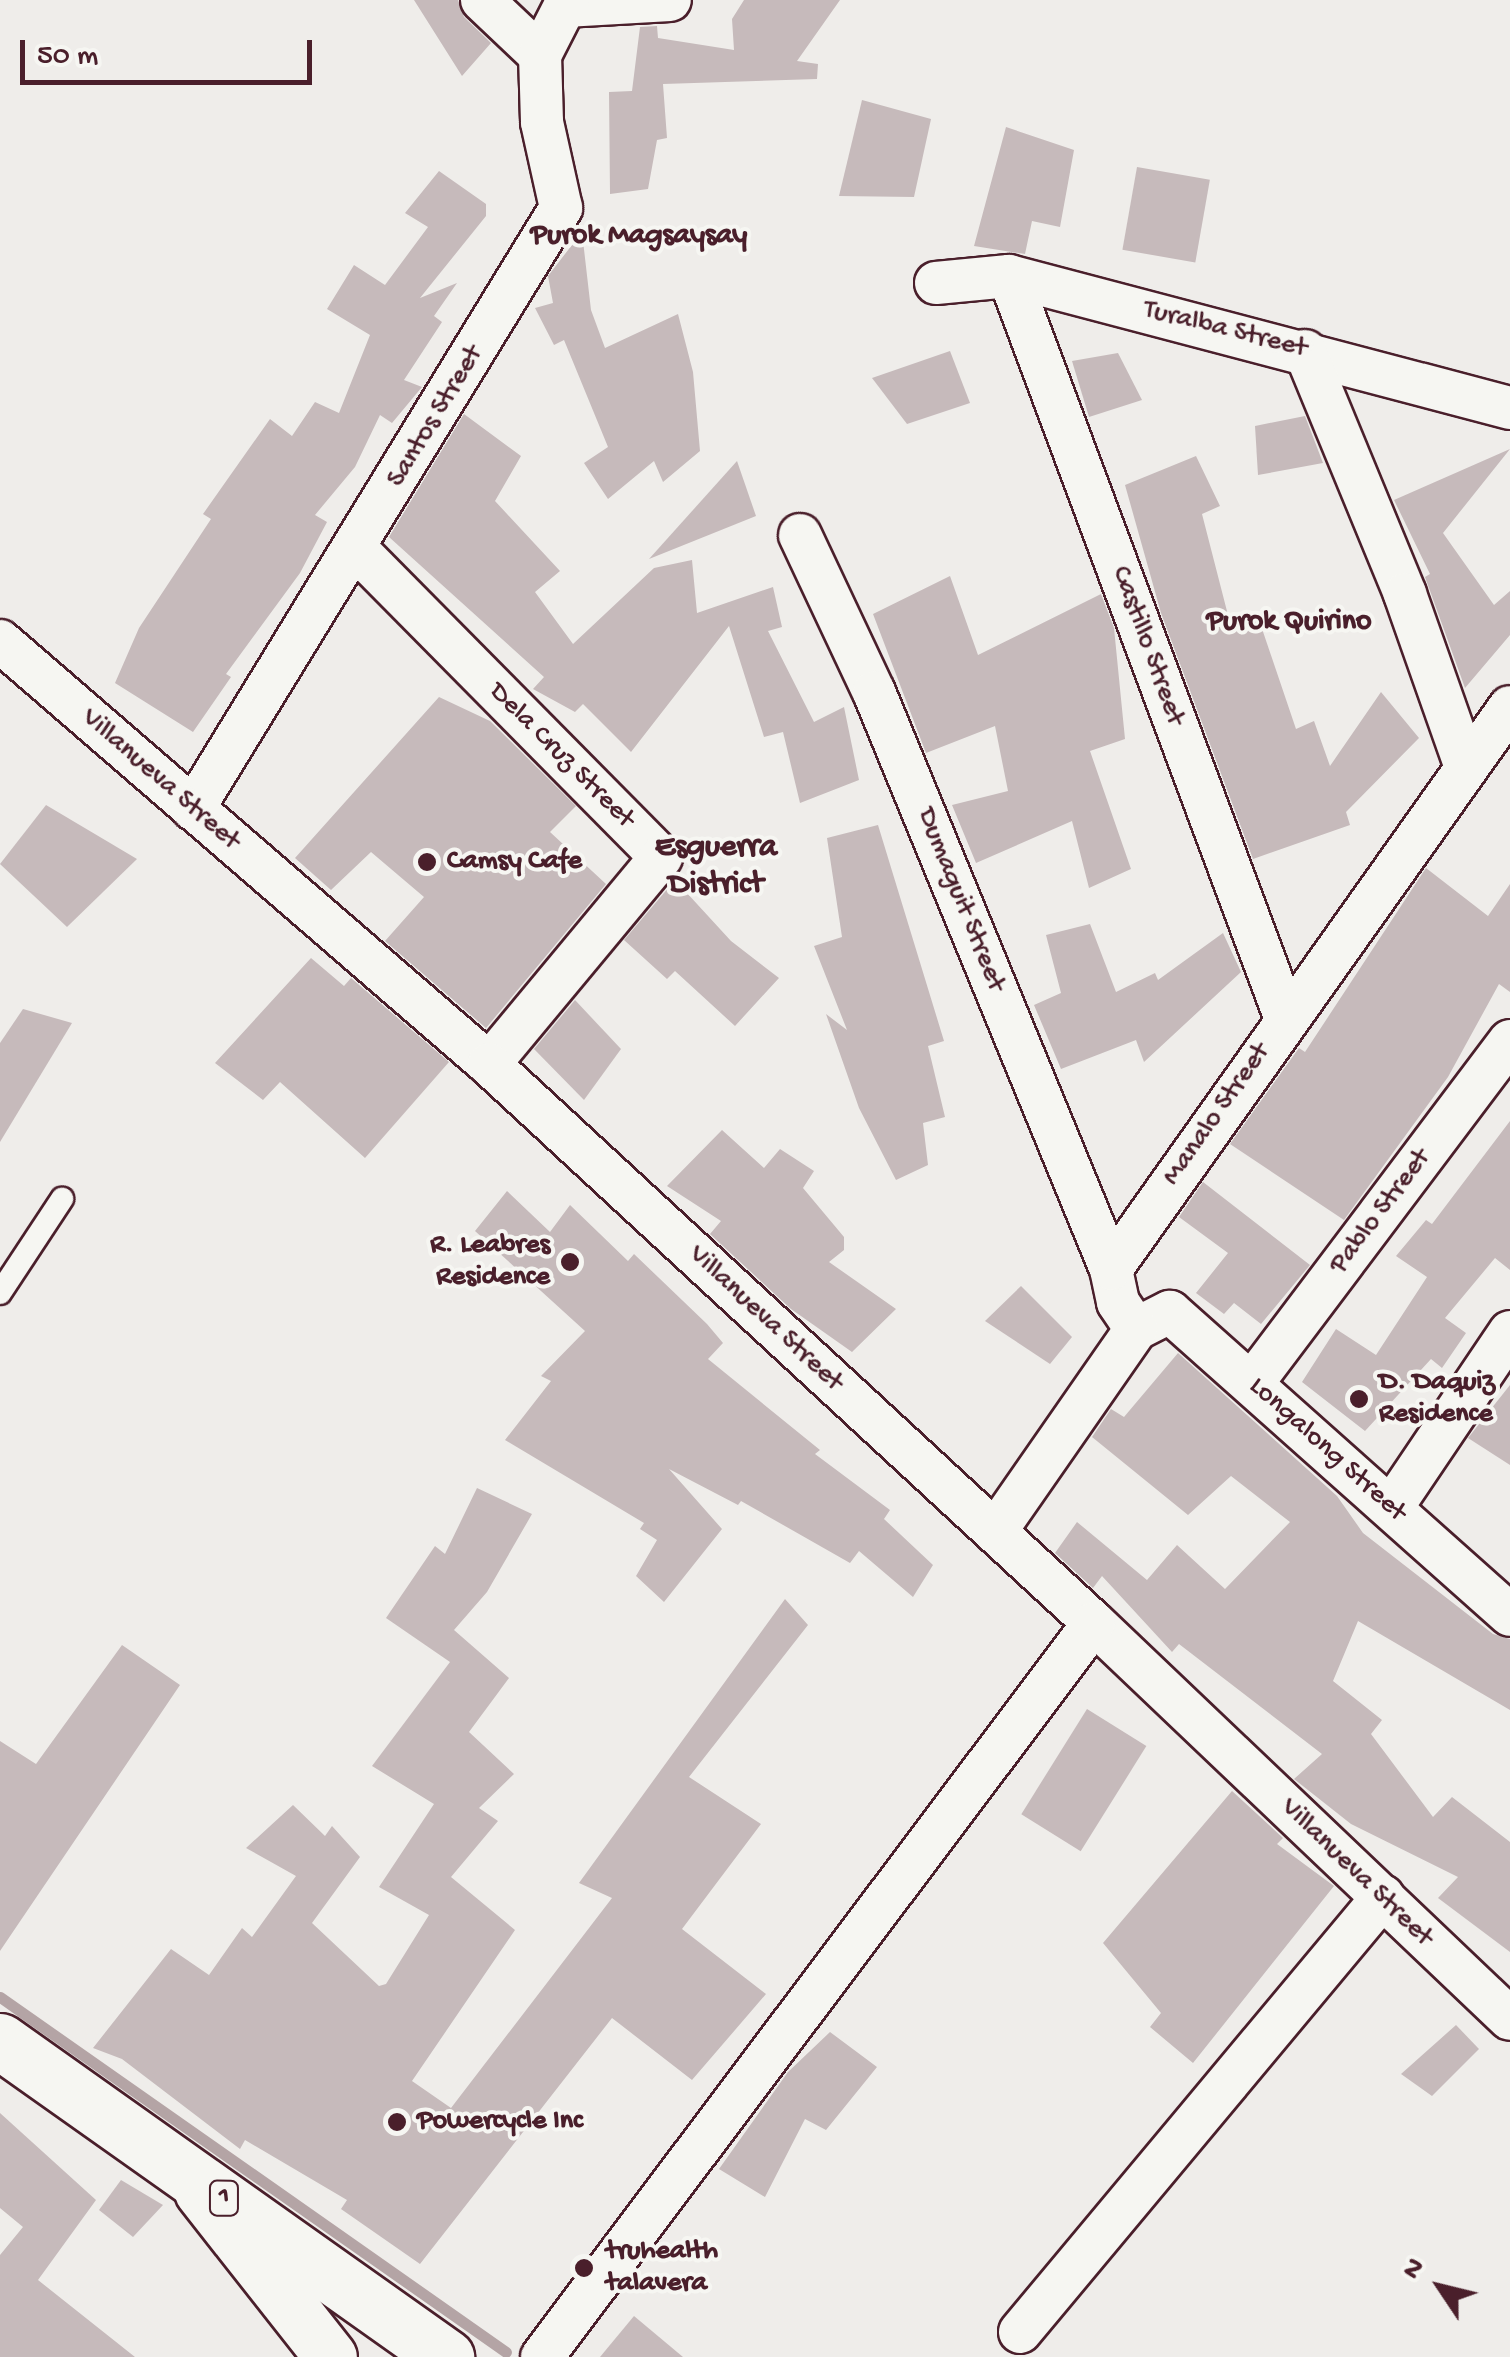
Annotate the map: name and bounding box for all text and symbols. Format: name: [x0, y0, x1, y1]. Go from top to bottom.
scale bar: [25, 20, 318, 82]
text: 50 m: [37, 40, 98, 75]
district label: Purok Magsaysay: [531, 219, 747, 255]
street label: Turalba Street: [1140, 293, 1310, 367]
street label: Santos Street: [381, 340, 491, 494]
street label: Castillo Street: [1103, 562, 1191, 730]
district label: Purok Quirino: [1207, 605, 1371, 641]
street label: Dela Cruz Street: [481, 676, 641, 836]
street label: Villanueva Street: [74, 702, 246, 858]
street label: Dumaguit Street: [908, 803, 1012, 997]
district label: Esguerra District: [655, 830, 777, 905]
place label: Camsy Cafe: [447, 845, 582, 879]
marker: Camsy Cafe: [416, 851, 438, 873]
street label: Manalo Street: [1156, 1037, 1278, 1193]
street label: Pablo Street: [1323, 1143, 1439, 1281]
place label: R. Leabres Residence: [430, 1229, 550, 1295]
street label: Villanueva Street: [681, 1239, 849, 1399]
marker: R. Leabres Residence: [559, 1251, 581, 1273]
place label: D. Daquiz Residence: [1379, 1366, 1495, 1432]
street label: Longalong Street: [1241, 1370, 1413, 1530]
marker: D. Daquiz Residence: [1348, 1388, 1370, 1410]
street label: Villanueva Street: [1273, 1792, 1439, 1954]
place label: Powercycle Inc: [417, 2105, 583, 2139]
marker: Powercycle Inc: [386, 2111, 408, 2133]
road number: 1: [206, 2178, 242, 2218]
place label: truhealth talavera: [606, 2235, 718, 2301]
north arrow: [1390, 2237, 1490, 2337]
text: N: [1396, 2253, 1434, 2286]
marker: truhealth talavera: [571, 2255, 597, 2281]

